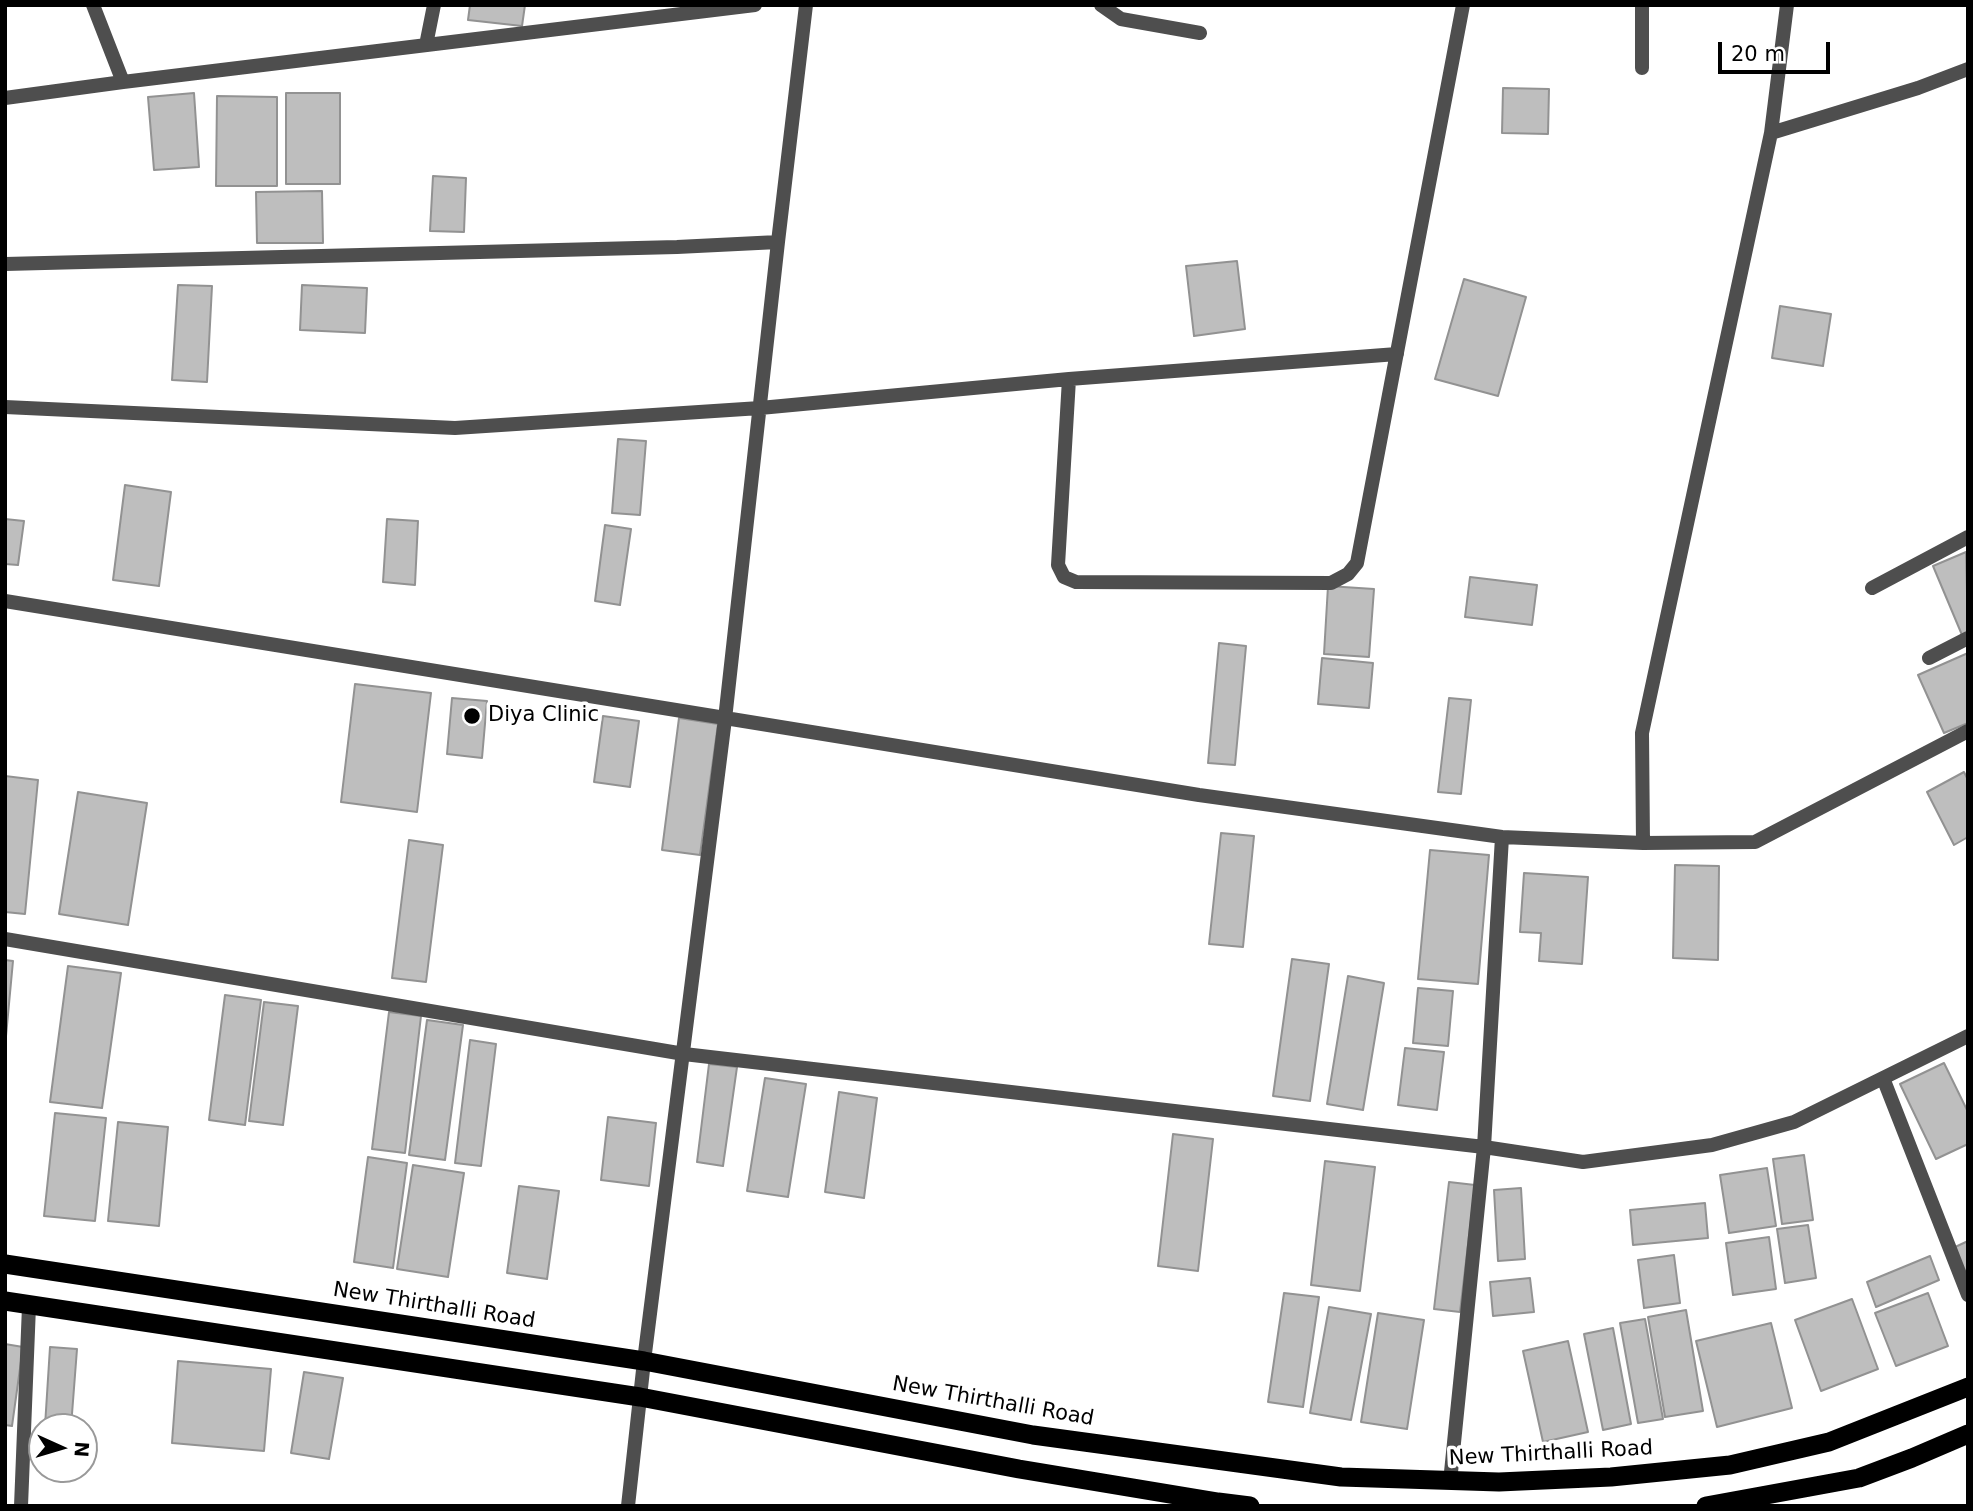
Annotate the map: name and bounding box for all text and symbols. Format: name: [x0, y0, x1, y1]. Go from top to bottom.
scale bar: [1721, 28, 1833, 72]
text: 20 m: [1731, 42, 1785, 66]
place label: Diya Clinic: [488, 703, 599, 729]
marker: Diya Clinic: [462, 706, 482, 726]
street label: New Thirthalli Road: [331, 1278, 537, 1334]
street label: New Thirthalli Road: [890, 1372, 1096, 1432]
north arrow: [28, 1413, 98, 1483]
street label: New Thirthalli Road: [1448, 1436, 1654, 1472]
text: N: [70, 1441, 93, 1458]

